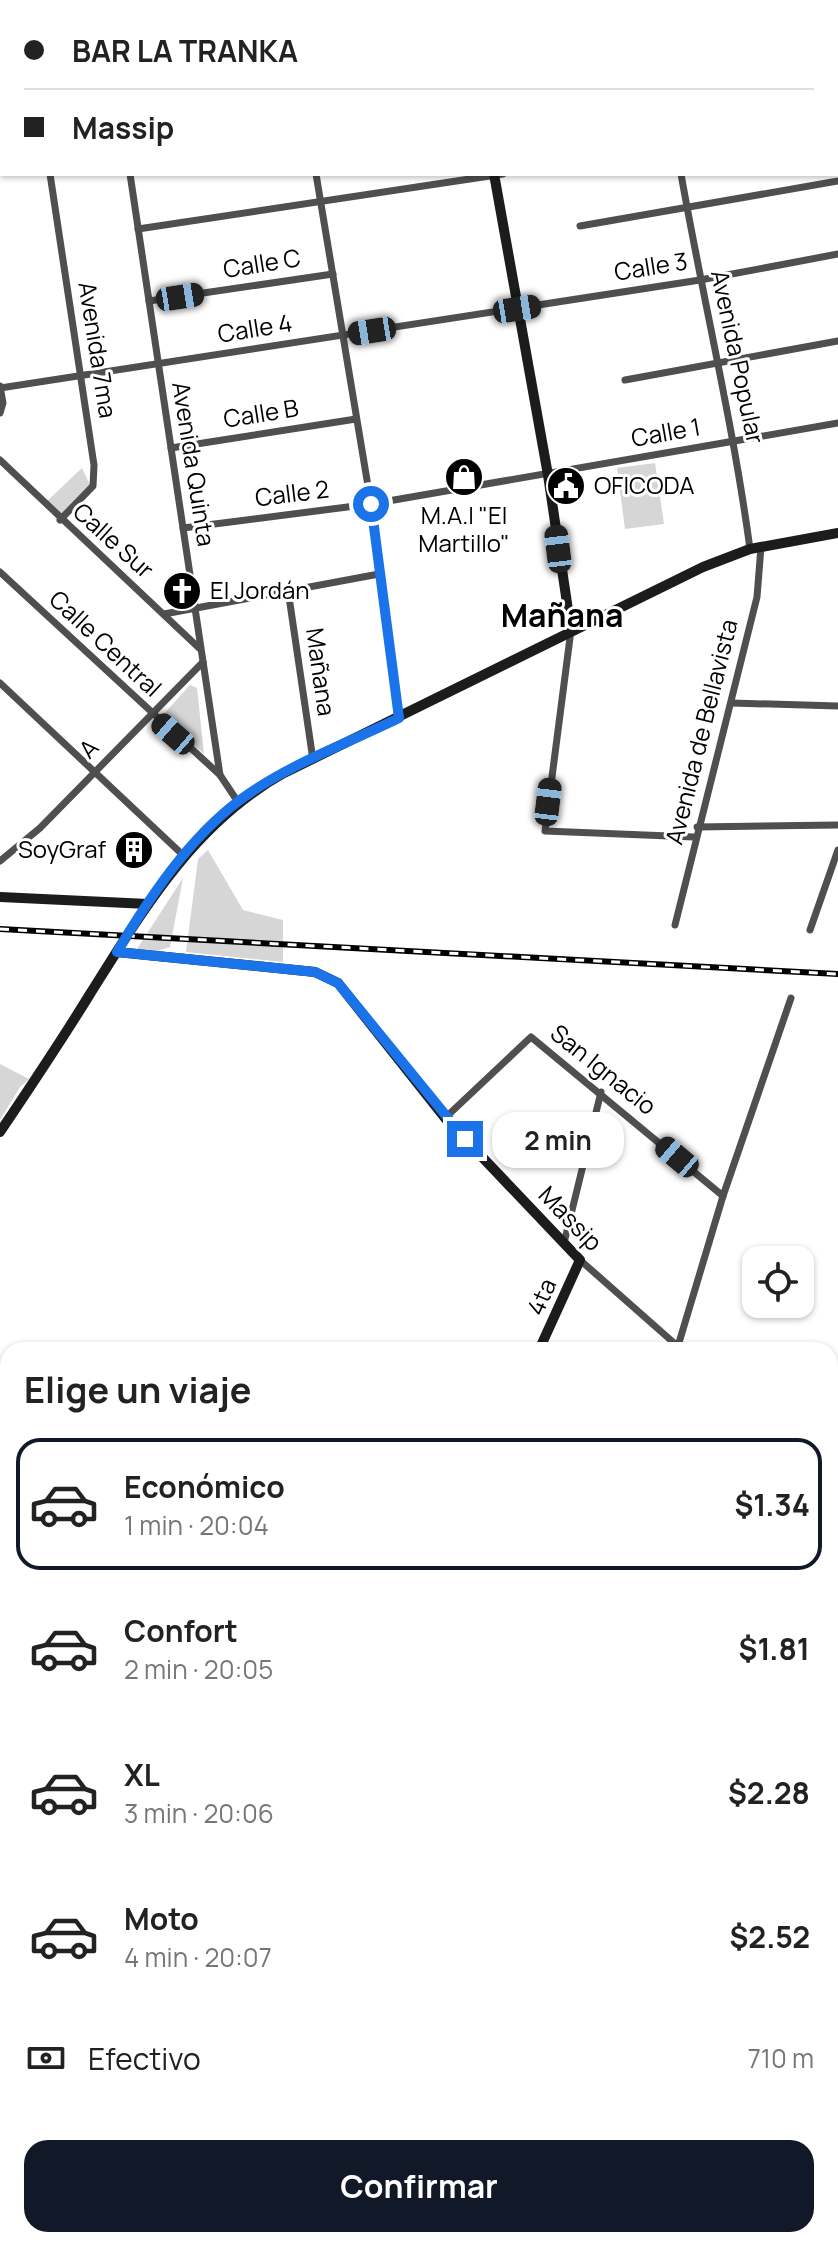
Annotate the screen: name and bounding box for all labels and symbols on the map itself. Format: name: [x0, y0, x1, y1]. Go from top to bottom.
street label: Calle C: [221, 240, 303, 285]
street label: Calle 3: [612, 243, 690, 288]
street label: Avenida Popular: [704, 267, 773, 447]
street label: Avenida 7ma: [71, 279, 126, 420]
car: [154, 281, 206, 313]
car: [491, 293, 543, 325]
street label: Calle 4: [215, 305, 294, 350]
car: [346, 315, 398, 347]
street label: Avenida Quinta: [165, 379, 224, 548]
street label: Calle B: [221, 390, 301, 435]
street label: Calle 1: [628, 409, 703, 454]
shop icon: M.A.I "El Martillo": [443, 456, 485, 498]
public building icon: OFICODA: [545, 465, 587, 507]
place label: OFICODA: [594, 468, 694, 501]
street label: Calle 2: [253, 472, 331, 513]
route start: [353, 486, 389, 522]
street label: Calle Sur: [66, 495, 162, 585]
place label: M.A.I "El Martillo": [418, 498, 510, 559]
car: [543, 524, 573, 574]
church icon: El Jordán: [161, 570, 203, 612]
place label: El Jordán: [210, 573, 310, 606]
street label: Calle Central: [43, 582, 169, 704]
district label: Mañana: [501, 593, 623, 637]
street label: Avenida de Bellavista: [657, 616, 745, 848]
street label: Mañana: [299, 626, 344, 718]
car: [147, 709, 199, 759]
street label: A: [71, 731, 105, 765]
car: [533, 777, 563, 827]
building icon: SoyGraf: [113, 829, 155, 871]
place label: SoyGraf: [18, 832, 106, 865]
street label: San Ignacio: [544, 1016, 664, 1122]
callout: 2 min: [493, 1111, 625, 1167]
route end: [447, 1121, 483, 1157]
car: [651, 1132, 703, 1182]
street label: Massip: [532, 1178, 610, 1258]
street label: 4ta: [518, 1273, 563, 1320]

